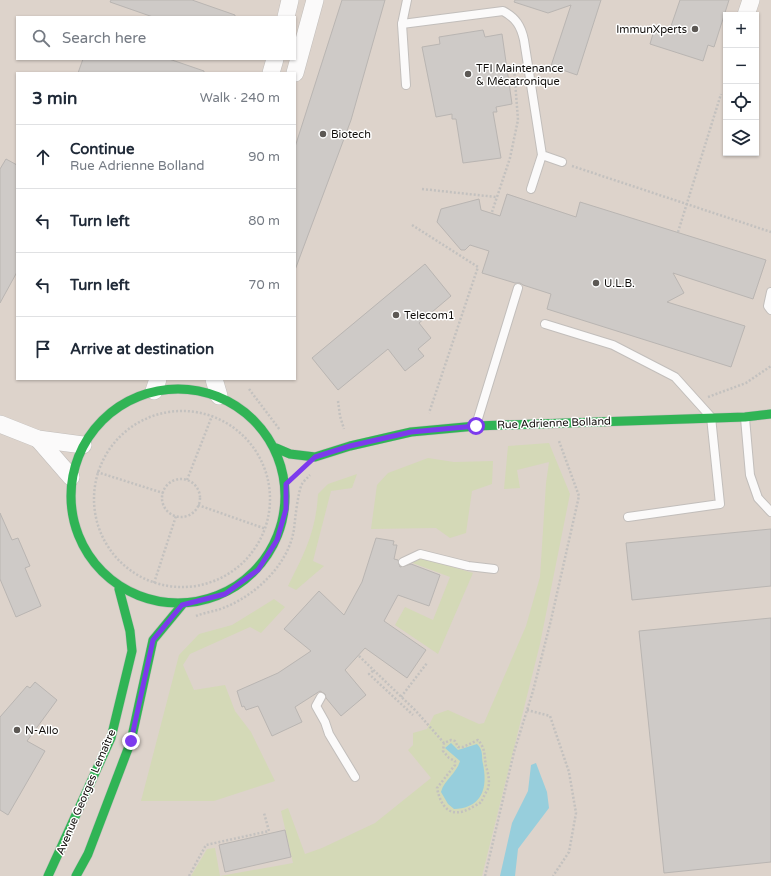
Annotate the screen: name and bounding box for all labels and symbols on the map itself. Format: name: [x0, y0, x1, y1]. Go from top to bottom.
place label: ImmunXperts: [616, 23, 687, 36]
marker: ImmunXperts: [690, 24, 700, 34]
place label: TFI Maintenance & Mécatronique: [476, 62, 563, 88]
marker: TFI Maintenance & Mécatronique: [463, 69, 473, 79]
place label: Biotech: [331, 128, 371, 141]
marker: Biotech: [318, 129, 328, 139]
place label: U.L.B.: [604, 277, 635, 290]
marker: U.L.B.: [591, 278, 601, 288]
place label: Telecom1: [404, 309, 455, 322]
marker: Telecom1: [391, 310, 401, 320]
street label: Rue Adrienne Bolland: [497, 415, 611, 431]
route start: [467, 417, 485, 435]
place label: N-Allo: [25, 724, 59, 737]
marker: N-Allo: [12, 725, 22, 735]
street label: Avenue Georges Lemaître: [54, 727, 118, 857]
route end: [122, 732, 140, 750]

